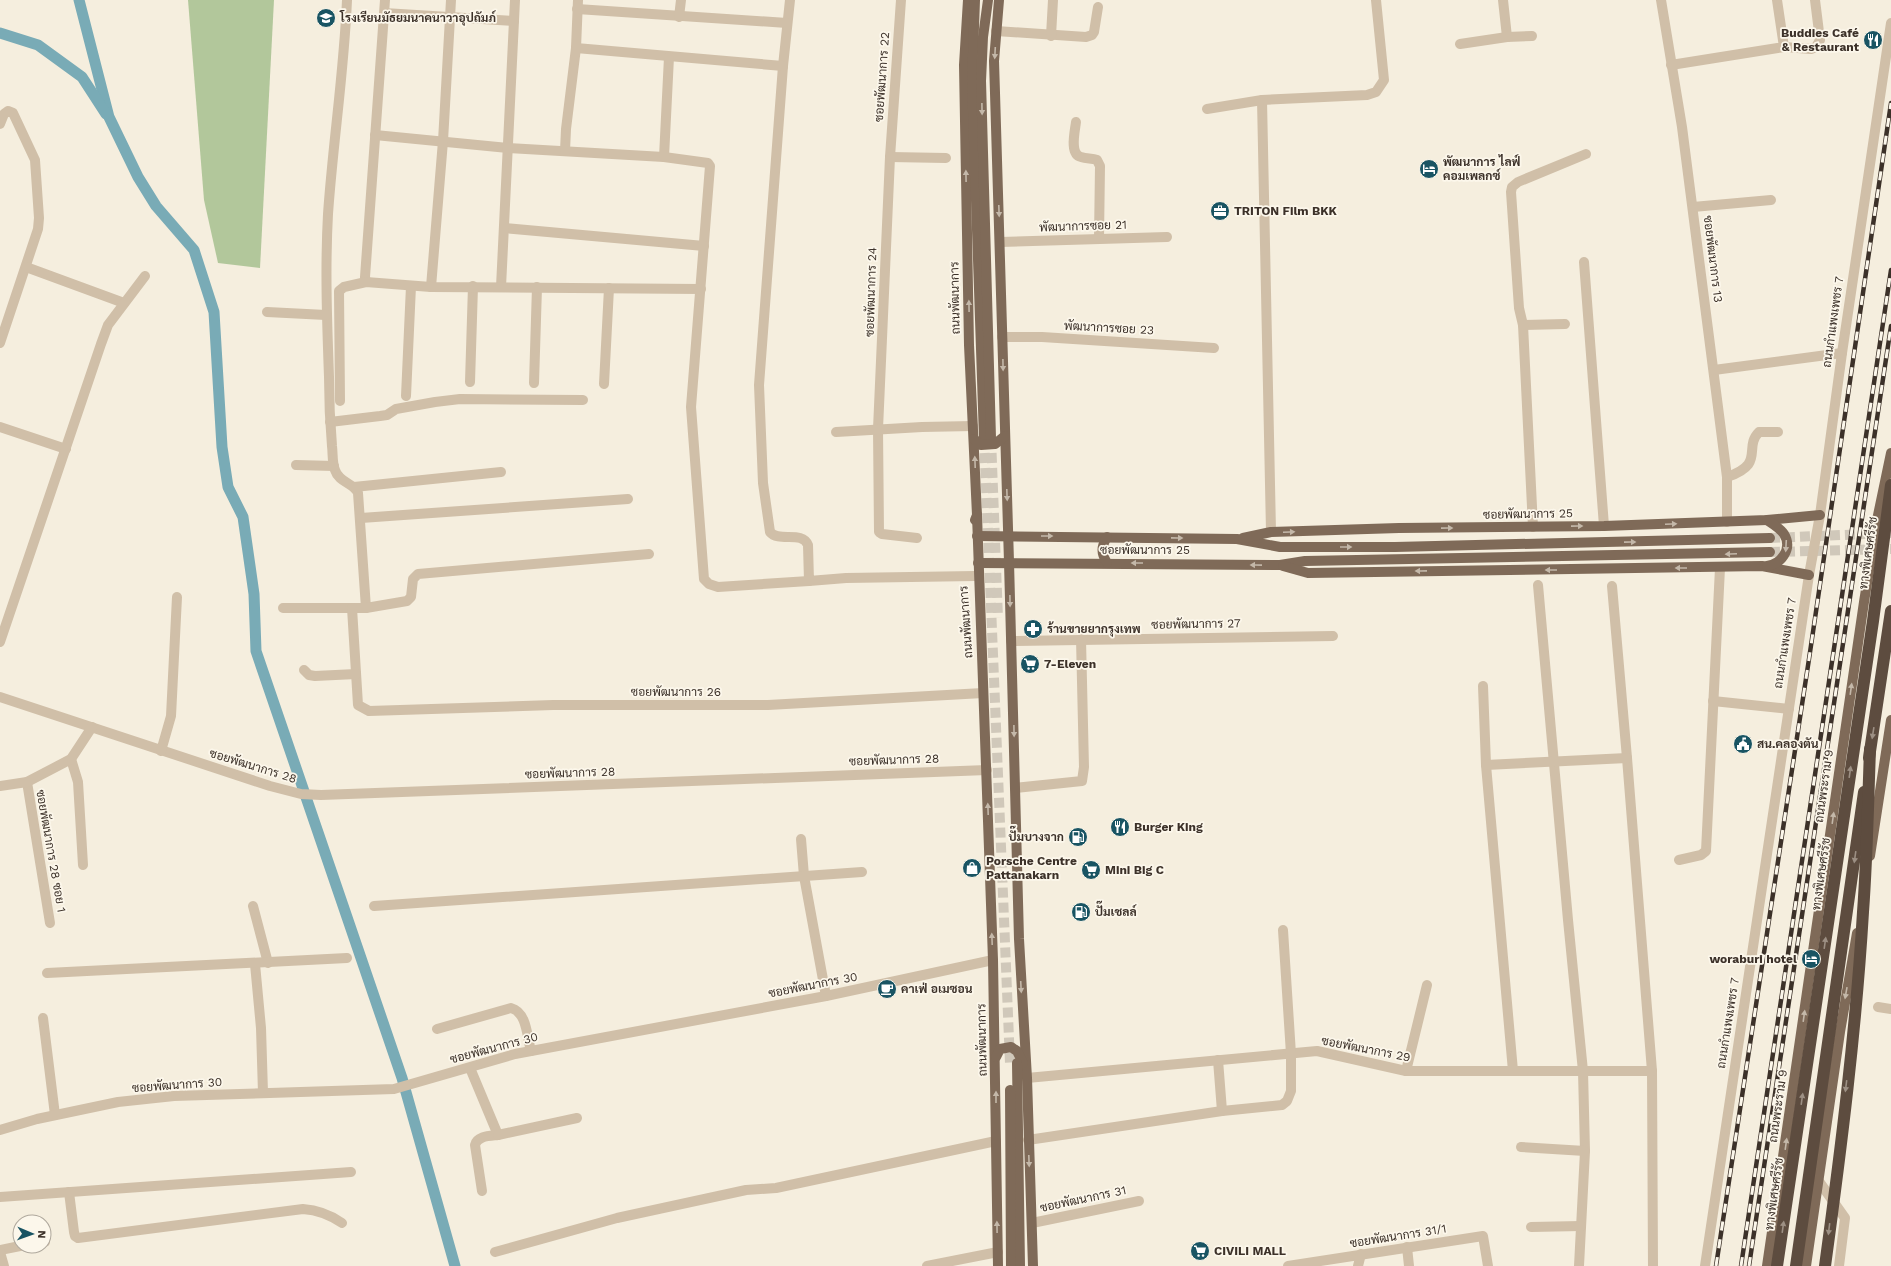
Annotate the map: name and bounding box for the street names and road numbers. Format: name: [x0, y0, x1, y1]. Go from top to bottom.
street label: ซอยพัฒนาการ 22: [872, 32, 892, 122]
street label: ซอยพัฒนาการ 13: [1701, 215, 1725, 303]
street label: พัฒนาการซอย 21: [1039, 217, 1127, 235]
street label: ซอยพัฒนาการ 24: [862, 247, 880, 337]
street label: ถนนพัฒนาการ: [947, 261, 963, 335]
street label: ถนนกำแพงเพชร 7: [1820, 275, 1846, 368]
street label: พัฒนาการซอย 23: [1064, 319, 1154, 337]
street label: ซอยพัฒนาการ 25: [1483, 506, 1573, 522]
street label: ทางพิเศษศรีรัช: [1855, 516, 1880, 590]
street label: ซอยพัฒนาการ 25: [1100, 543, 1190, 557]
street label: ถนนพัฒนาการ: [956, 585, 976, 659]
street label: ถนนกำแพงเพชร 7: [1771, 596, 1799, 689]
street label: ซอยพัฒนาการ 27: [1151, 616, 1241, 632]
street label: ซอยพัฒนาการ 26: [631, 685, 721, 699]
street label: ซอยพัฒนาการ 28: [208, 746, 298, 786]
street label: ถนนพระราม 9: [1812, 749, 1836, 823]
street label: ซอยพัฒนาการ 28: [849, 751, 939, 769]
street label: ซอยพัฒนาการ 28: [525, 764, 615, 782]
street label: ซอยพัฒนาการ 28 ซอย 1: [33, 789, 69, 913]
street label: ทางพิเศษศรีรัช: [1808, 837, 1833, 911]
street label: ซอยพัฒนาการ 30: [767, 969, 859, 1001]
street label: ถนนกำแพงเพชร 7: [1714, 976, 1742, 1069]
street label: ถนนพัฒนาการ: [974, 1003, 990, 1077]
street label: ซอยพัฒนาการ 30: [448, 1030, 540, 1066]
street label: ซอยพัฒนาการ 29: [1320, 1034, 1412, 1064]
street label: ถนนพระราม 9: [1766, 1069, 1790, 1143]
street label: ซอยพัฒนาการ 30: [131, 1075, 223, 1095]
street label: ทางพิเศษศรีรัช: [1761, 1157, 1786, 1231]
street label: ซอยพัฒนาการ 31: [1039, 1183, 1127, 1215]
street label: ซอยพัฒนาการ 31/1: [1349, 1221, 1447, 1251]

